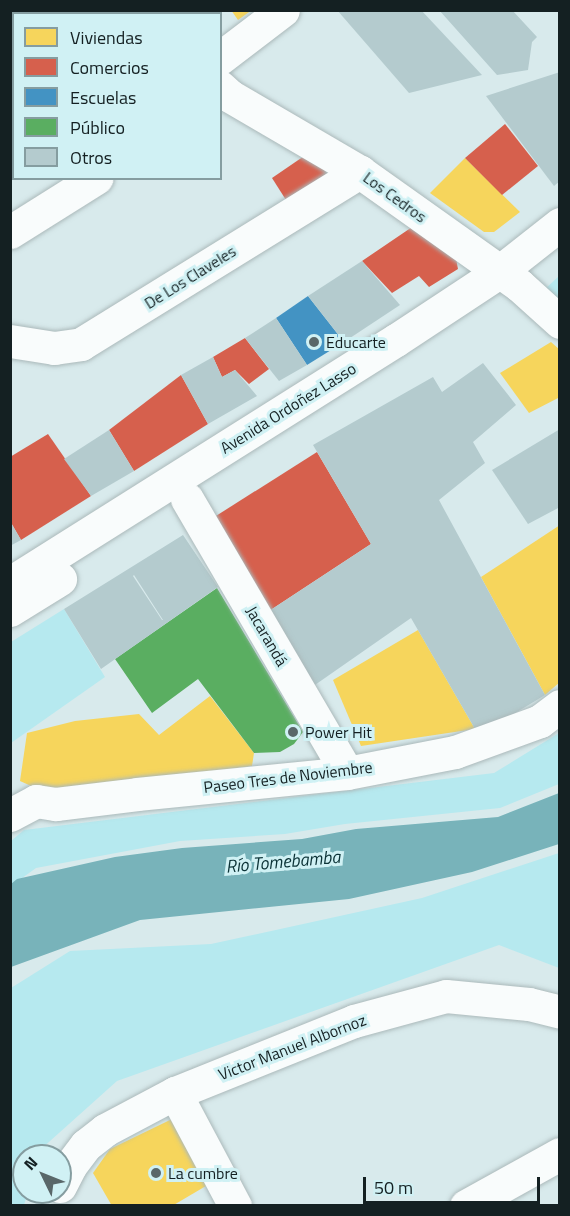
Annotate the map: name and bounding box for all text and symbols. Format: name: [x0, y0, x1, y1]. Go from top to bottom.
legend: [12, 12, 222, 180]
text: Viviendas: [70, 24, 143, 51]
text: Comercios: [70, 54, 149, 81]
text: Escuelas: [70, 84, 136, 111]
text: Público: [70, 114, 125, 141]
text: Otros: [70, 144, 112, 171]
street label: Los Cedros: [360, 168, 430, 226]
street label: De Los Claveles: [141, 241, 239, 313]
place label: Educarte: [326, 332, 386, 352]
marker: Educarte: [307, 335, 321, 349]
street label: Avenida Ordoñez Lasso: [217, 358, 359, 458]
street label: Jacarandá: [242, 603, 292, 669]
place label: Power Hit: [305, 722, 372, 742]
marker: Power Hit: [286, 725, 300, 739]
street label: Paseo Tres de Noviembre: [202, 757, 374, 797]
water label: Río Tomebamba: [225, 846, 341, 878]
street label: Victor Manuel Albornoz: [215, 1010, 369, 1084]
north arrow: [12, 1144, 72, 1204]
text: N: [18, 1151, 43, 1175]
place label: La cumbre: [168, 1163, 238, 1183]
scale bar: [366, 1165, 543, 1203]
marker: La cumbre: [149, 1166, 163, 1180]
text: 50 m: [374, 1174, 413, 1201]

